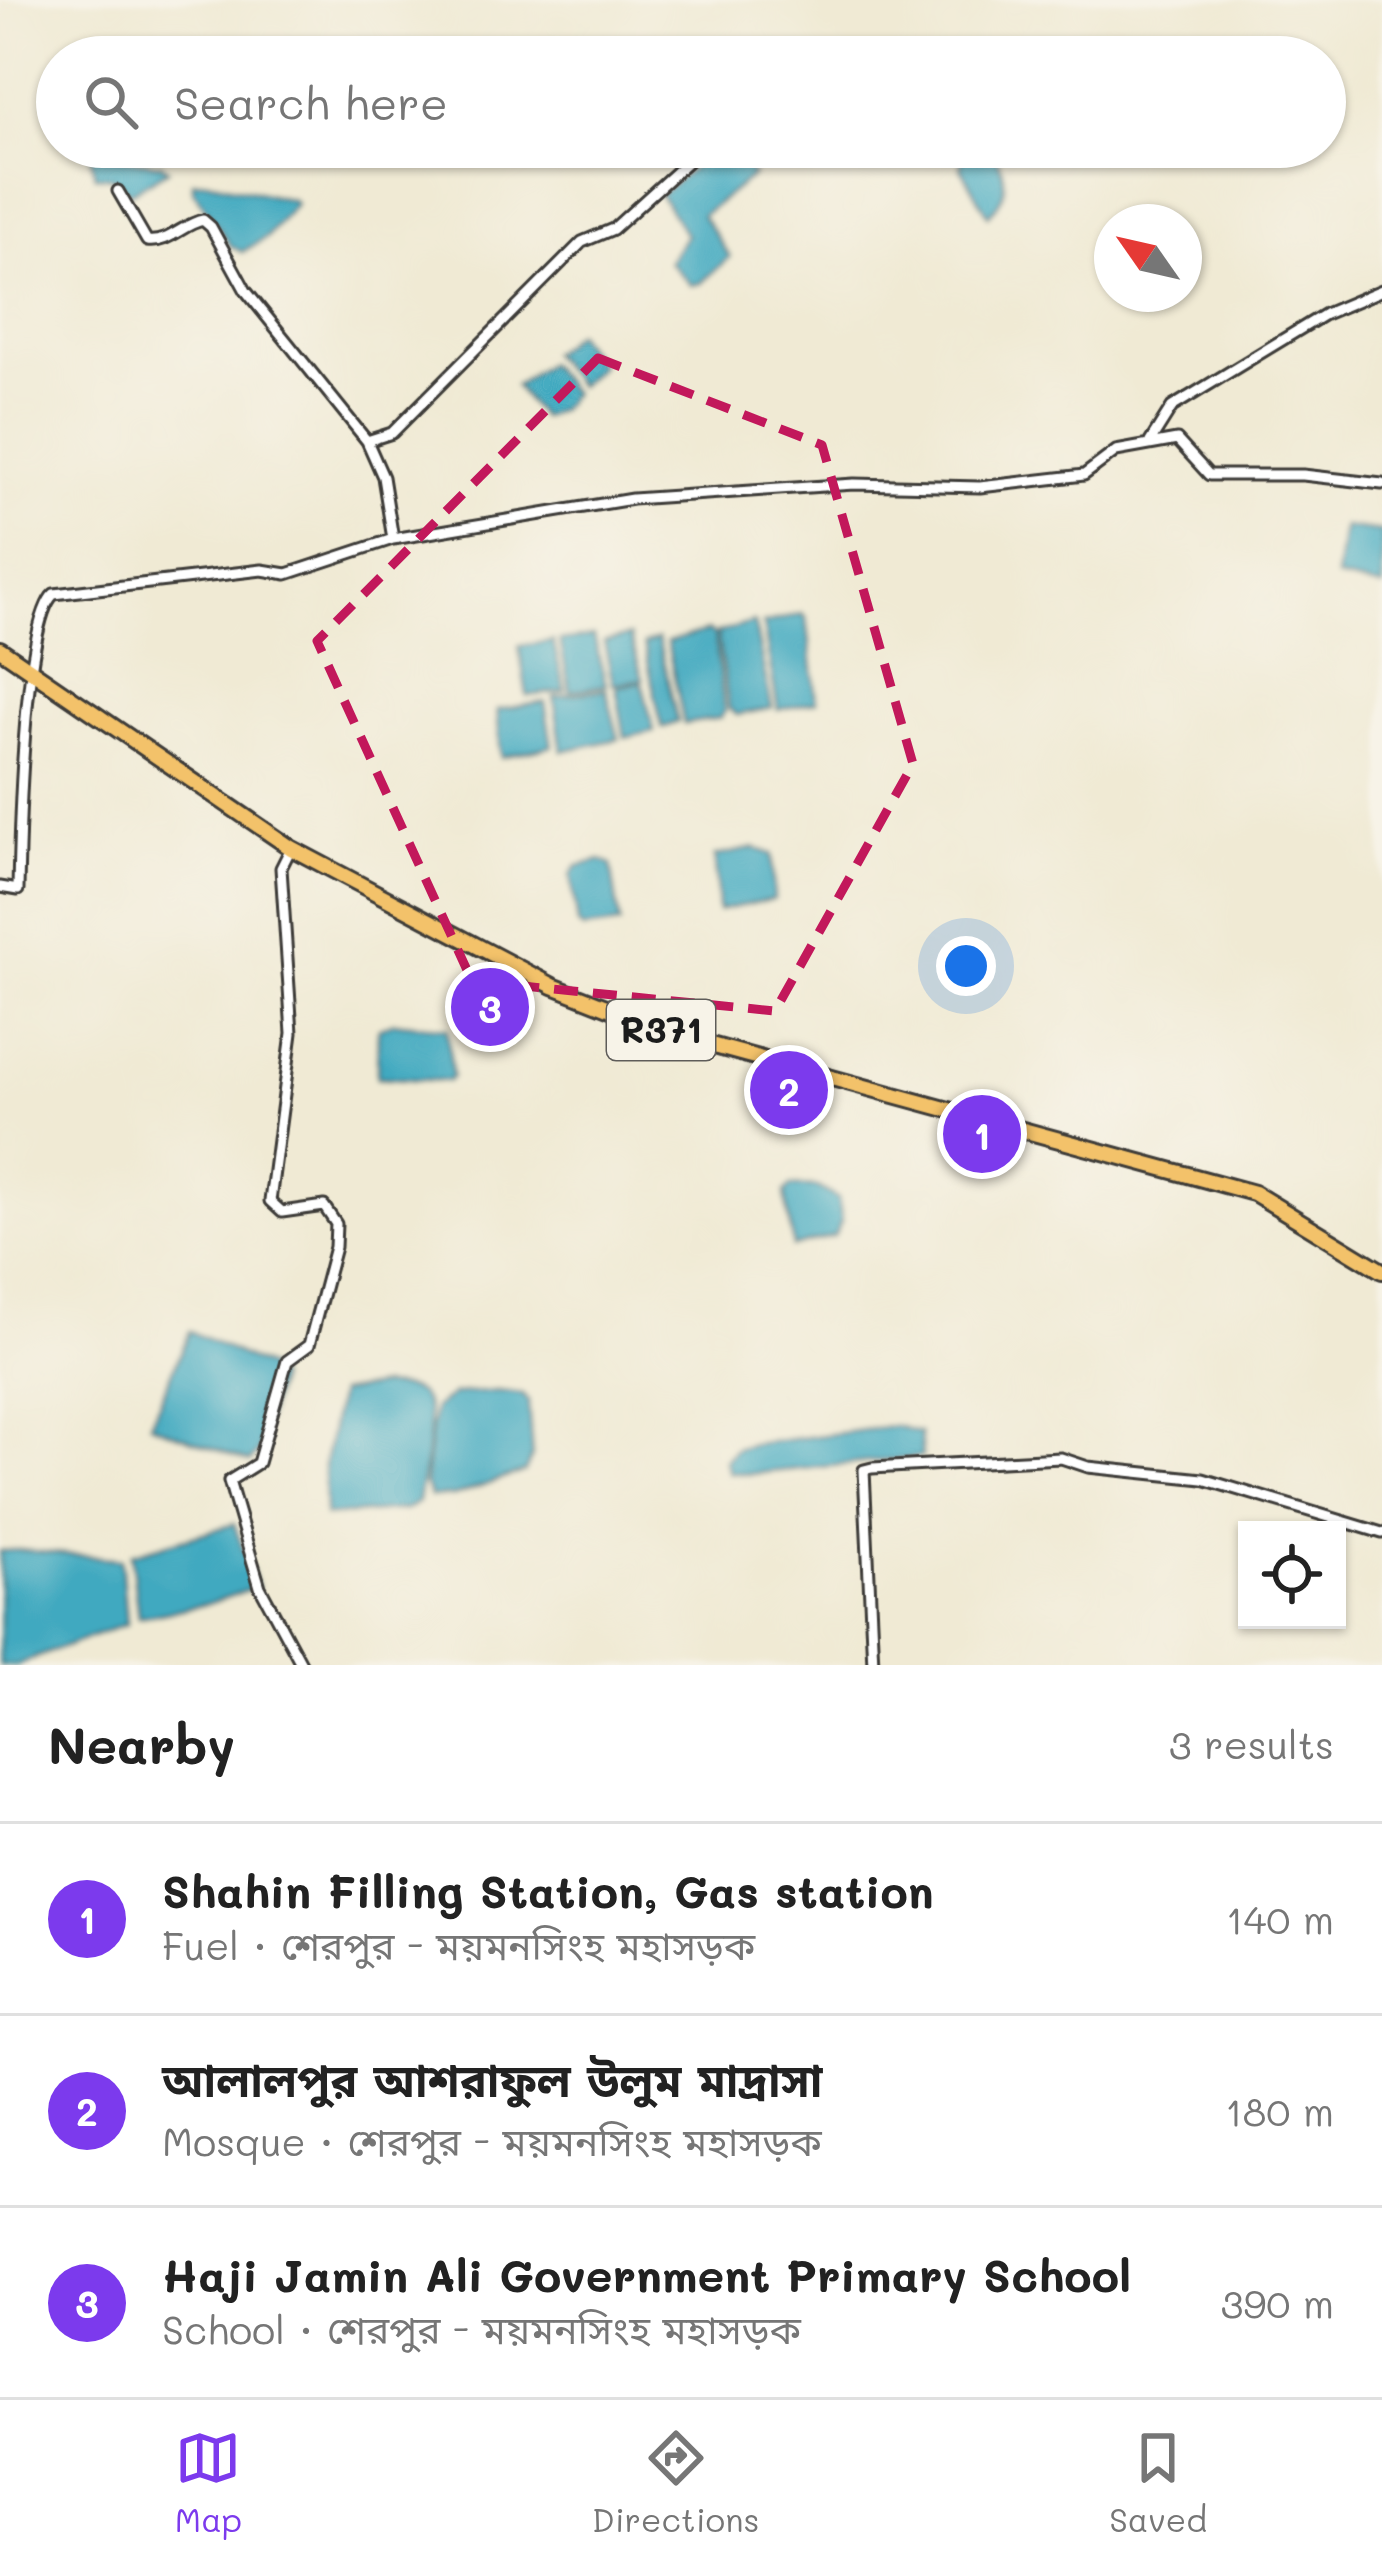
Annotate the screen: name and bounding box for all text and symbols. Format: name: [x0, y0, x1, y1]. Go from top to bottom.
search box: [36, 36, 1346, 168]
icon: search: [78, 69, 144, 135]
text: Search here: [174, 73, 448, 131]
north arrow: [1094, 204, 1202, 312]
your location: [936, 936, 996, 996]
pin: 3: [451, 962, 529, 1052]
road number: R371: [607, 1000, 715, 1060]
pin: 2: [750, 1045, 828, 1135]
pin: 1: [943, 1089, 1021, 1179]
map controls: [1238, 1521, 1346, 1629]
button: locate: [1238, 1521, 1346, 1629]
text: Nearby: [48, 1710, 235, 1777]
text: 3 results: [1169, 1718, 1334, 1769]
text: Shahin Filling Station, Gas station: [162, 1861, 934, 1919]
text: 1: [78, 1893, 96, 1944]
text: 140 m: [1226, 1893, 1334, 1944]
text: Fuel · শেরপুর - ময়মনসিংহ মহাসড়ক: [162, 1919, 755, 1970]
text: আলালপুর আশরাফুল উলুম মাদ্রাসা: [162, 2050, 822, 2108]
text: 2: [76, 2085, 98, 2136]
text: 180 m: [1225, 2085, 1334, 2136]
text: Mosque · শেরপুর - ময়মনসিংহ মহাসড়ক: [162, 2115, 822, 2166]
text: Haji Jamin Ali Government Primary School: [162, 2245, 1131, 2303]
text: 3: [75, 2277, 99, 2328]
text: 390 m: [1220, 2277, 1334, 2328]
text: School · শেরপুর - ময়মনসিংহ মহাসড়ক: [162, 2303, 801, 2354]
tab: Map: [175, 2425, 242, 2540]
tab: Directions: [592, 2425, 759, 2540]
tab: Saved: [1109, 2425, 1207, 2540]

